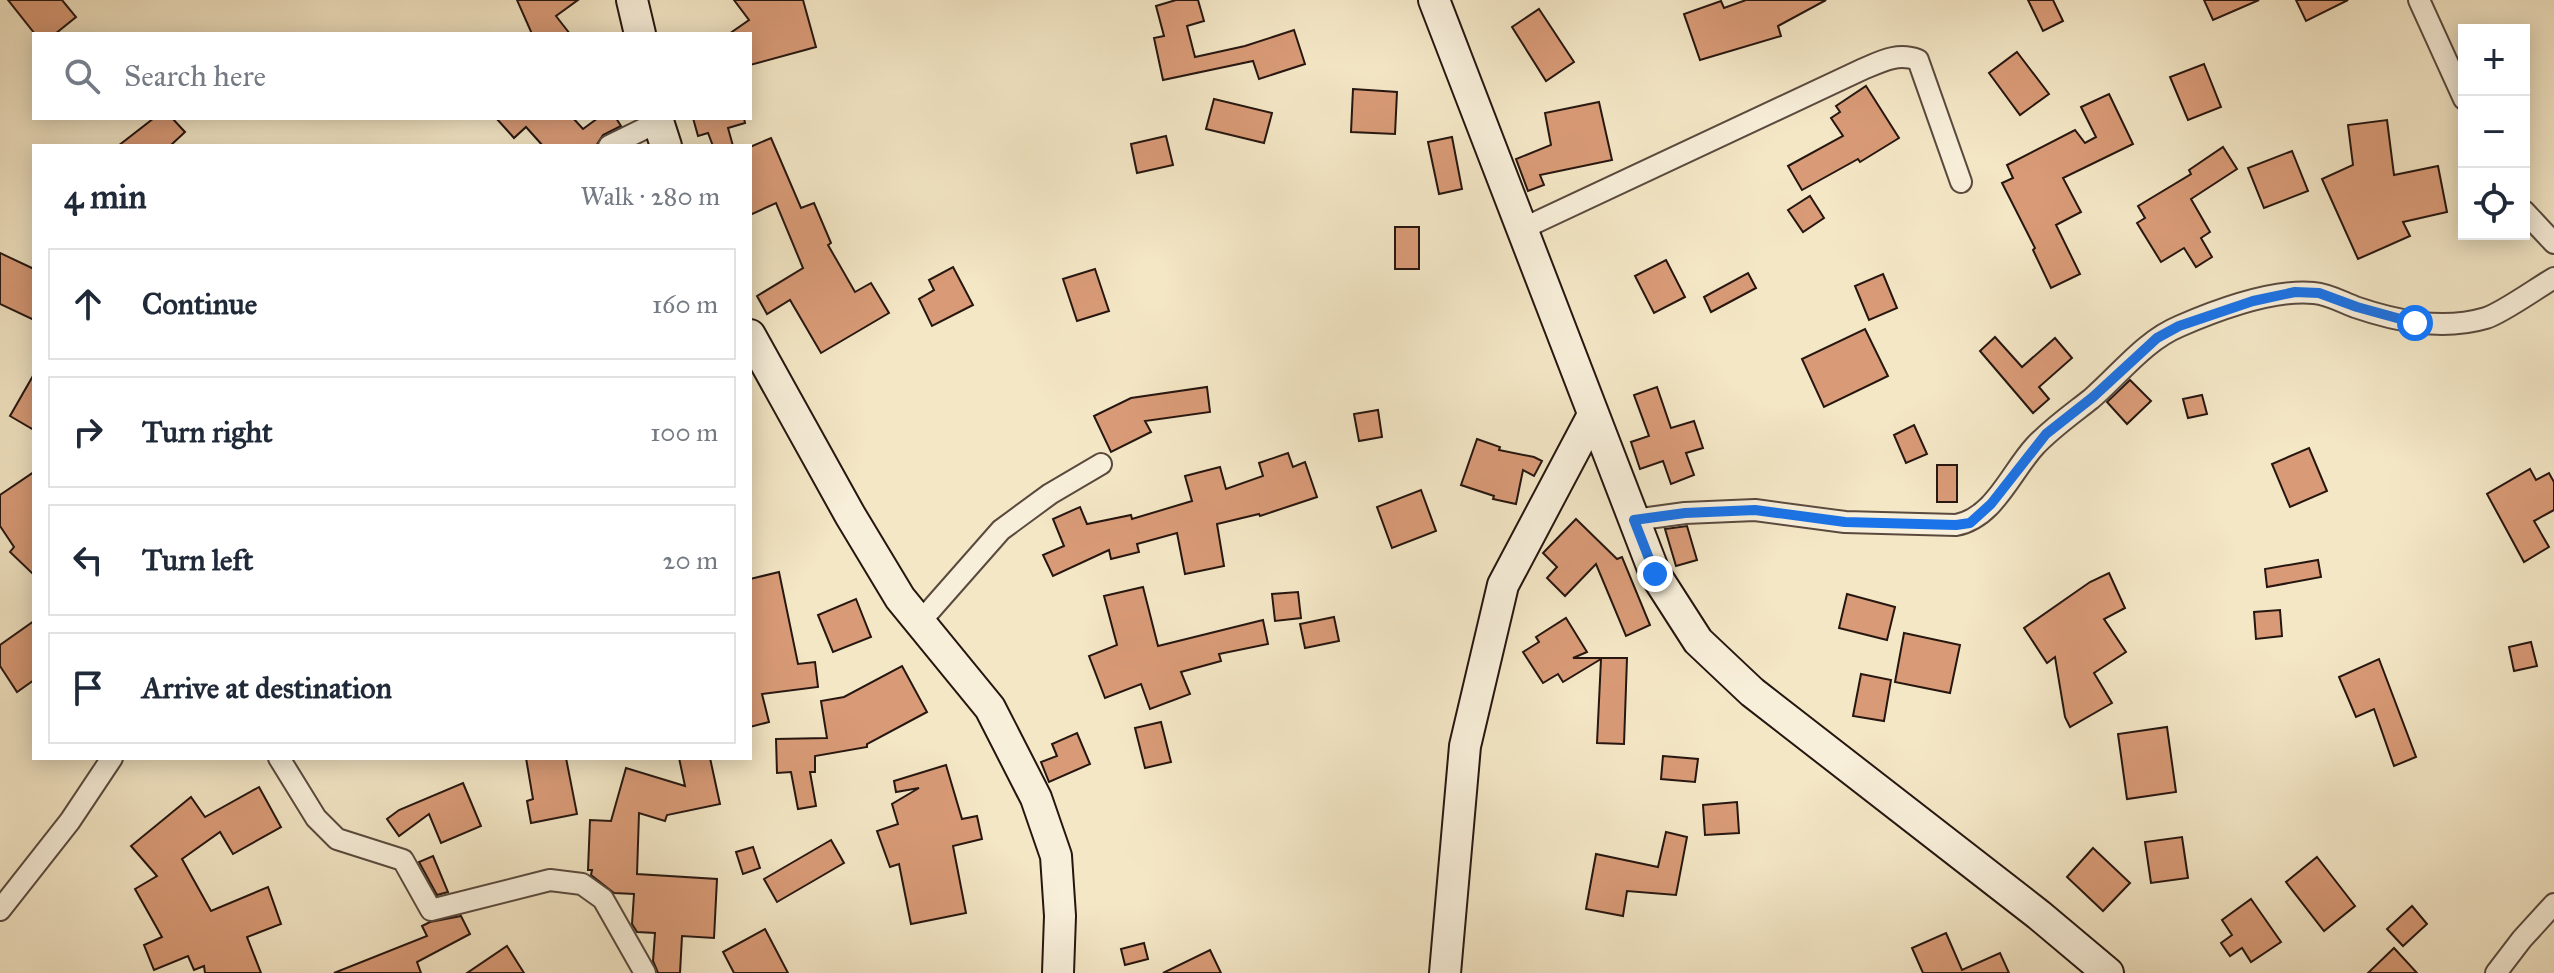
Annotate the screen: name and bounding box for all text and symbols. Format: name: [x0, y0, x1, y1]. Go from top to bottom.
map controls: [2458, 24, 2530, 240]
button: +: [2458, 24, 2530, 96]
search box: [32, 32, 752, 120]
icon: search: [60, 54, 104, 98]
text: Search here: [124, 58, 266, 94]
button: −: [2458, 96, 2530, 168]
button: locate: [2458, 168, 2530, 240]
text: 4 min: [64, 176, 147, 217]
text: Walk · 280 m: [580, 180, 720, 212]
icon: ahead: [66, 282, 110, 326]
text: Continue: [142, 286, 257, 322]
text: 160 m: [652, 288, 718, 320]
route start: [2397, 305, 2433, 341]
icon: right: [66, 410, 110, 454]
text: Turn right: [142, 414, 273, 450]
text: 100 m: [650, 416, 718, 448]
icon: left: [66, 538, 110, 582]
text: Turn left: [142, 542, 253, 578]
text: 20 m: [663, 544, 718, 576]
route end: [1637, 556, 1673, 592]
icon: arrive: [66, 666, 110, 710]
text: Arrive at destination: [142, 670, 392, 706]

